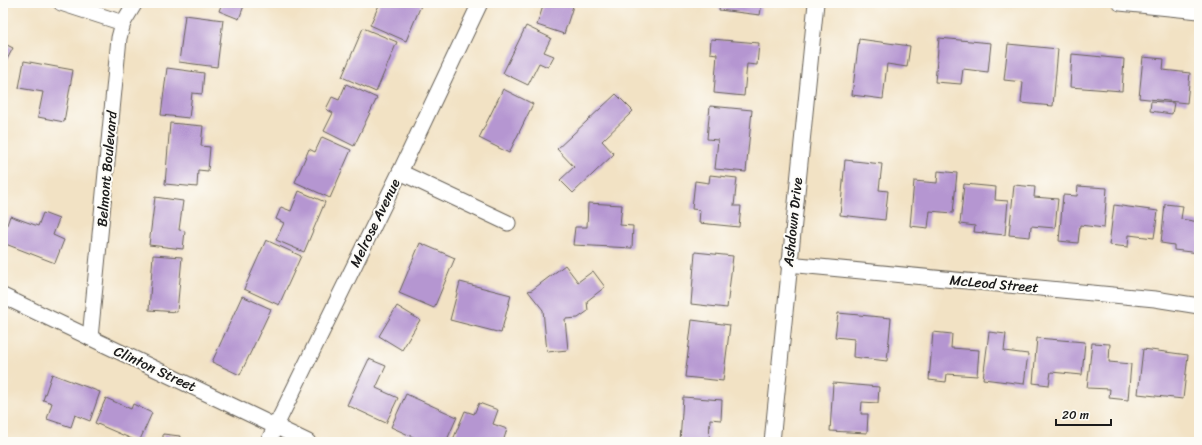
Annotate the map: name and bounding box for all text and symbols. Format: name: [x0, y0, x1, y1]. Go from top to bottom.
street label: Belmont Boulevard: [89, 108, 125, 228]
street label: Melrose Avenue: [343, 174, 407, 272]
street label: Ashdown Drive: [776, 176, 810, 269]
street label: McLeod Street: [949, 268, 1039, 300]
street label: Clinton Street: [109, 339, 201, 399]
scale bar: [1056, 401, 1111, 427]
text: 20 m: [1062, 404, 1089, 426]

